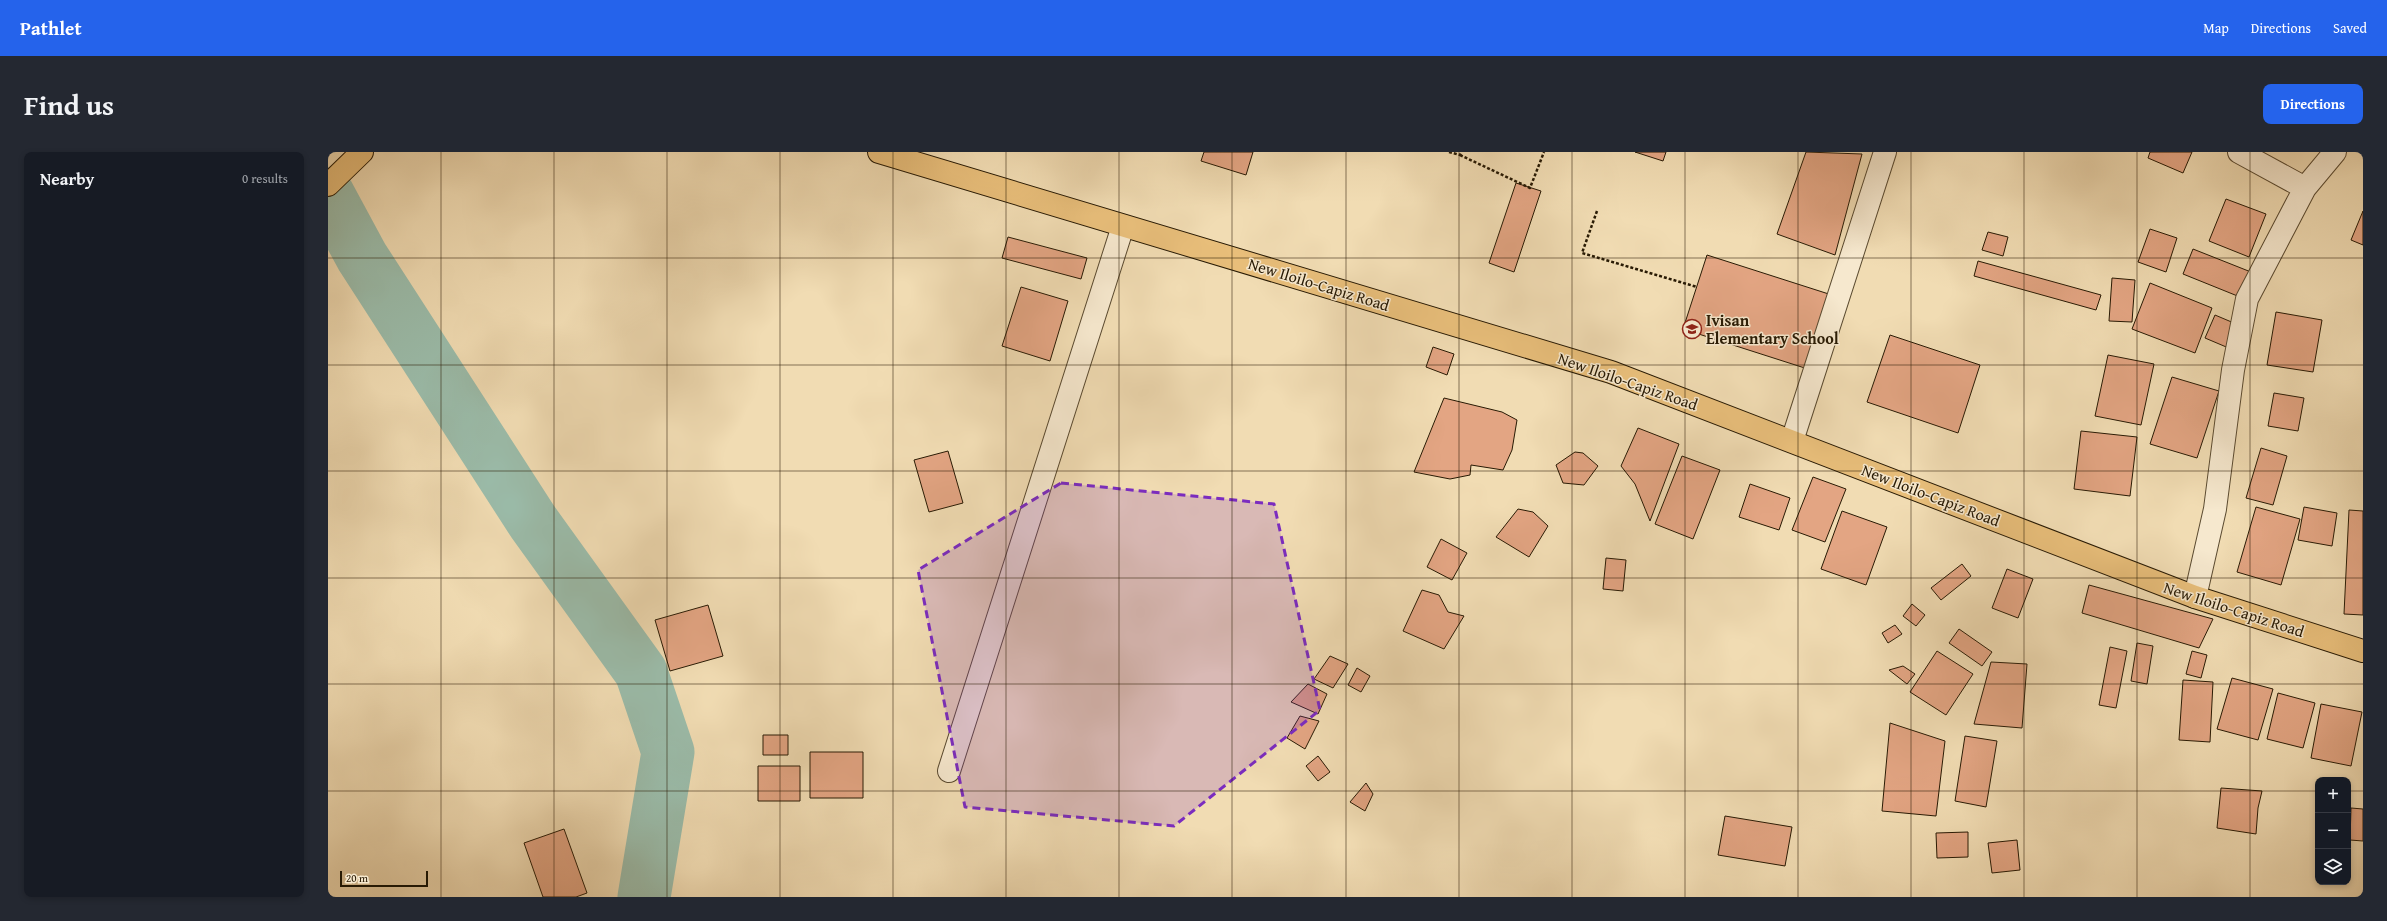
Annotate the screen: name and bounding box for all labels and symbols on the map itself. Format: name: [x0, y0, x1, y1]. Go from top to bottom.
street label: New Iloilo-Capiz Road: [1245, 251, 1393, 317]
place label: Ivisan Elementary School: [1706, 308, 1839, 350]
school or university icon: Ivisan Elementary School: [1681, 318, 1703, 340]
street label: New Iloilo-Capiz Road: [1555, 346, 1702, 416]
street label: New Iloilo-Capiz Road: [1858, 458, 2004, 533]
street label: New Iloilo-Capiz Road: [2161, 575, 2308, 643]
scale bar: [340, 869, 428, 888]

